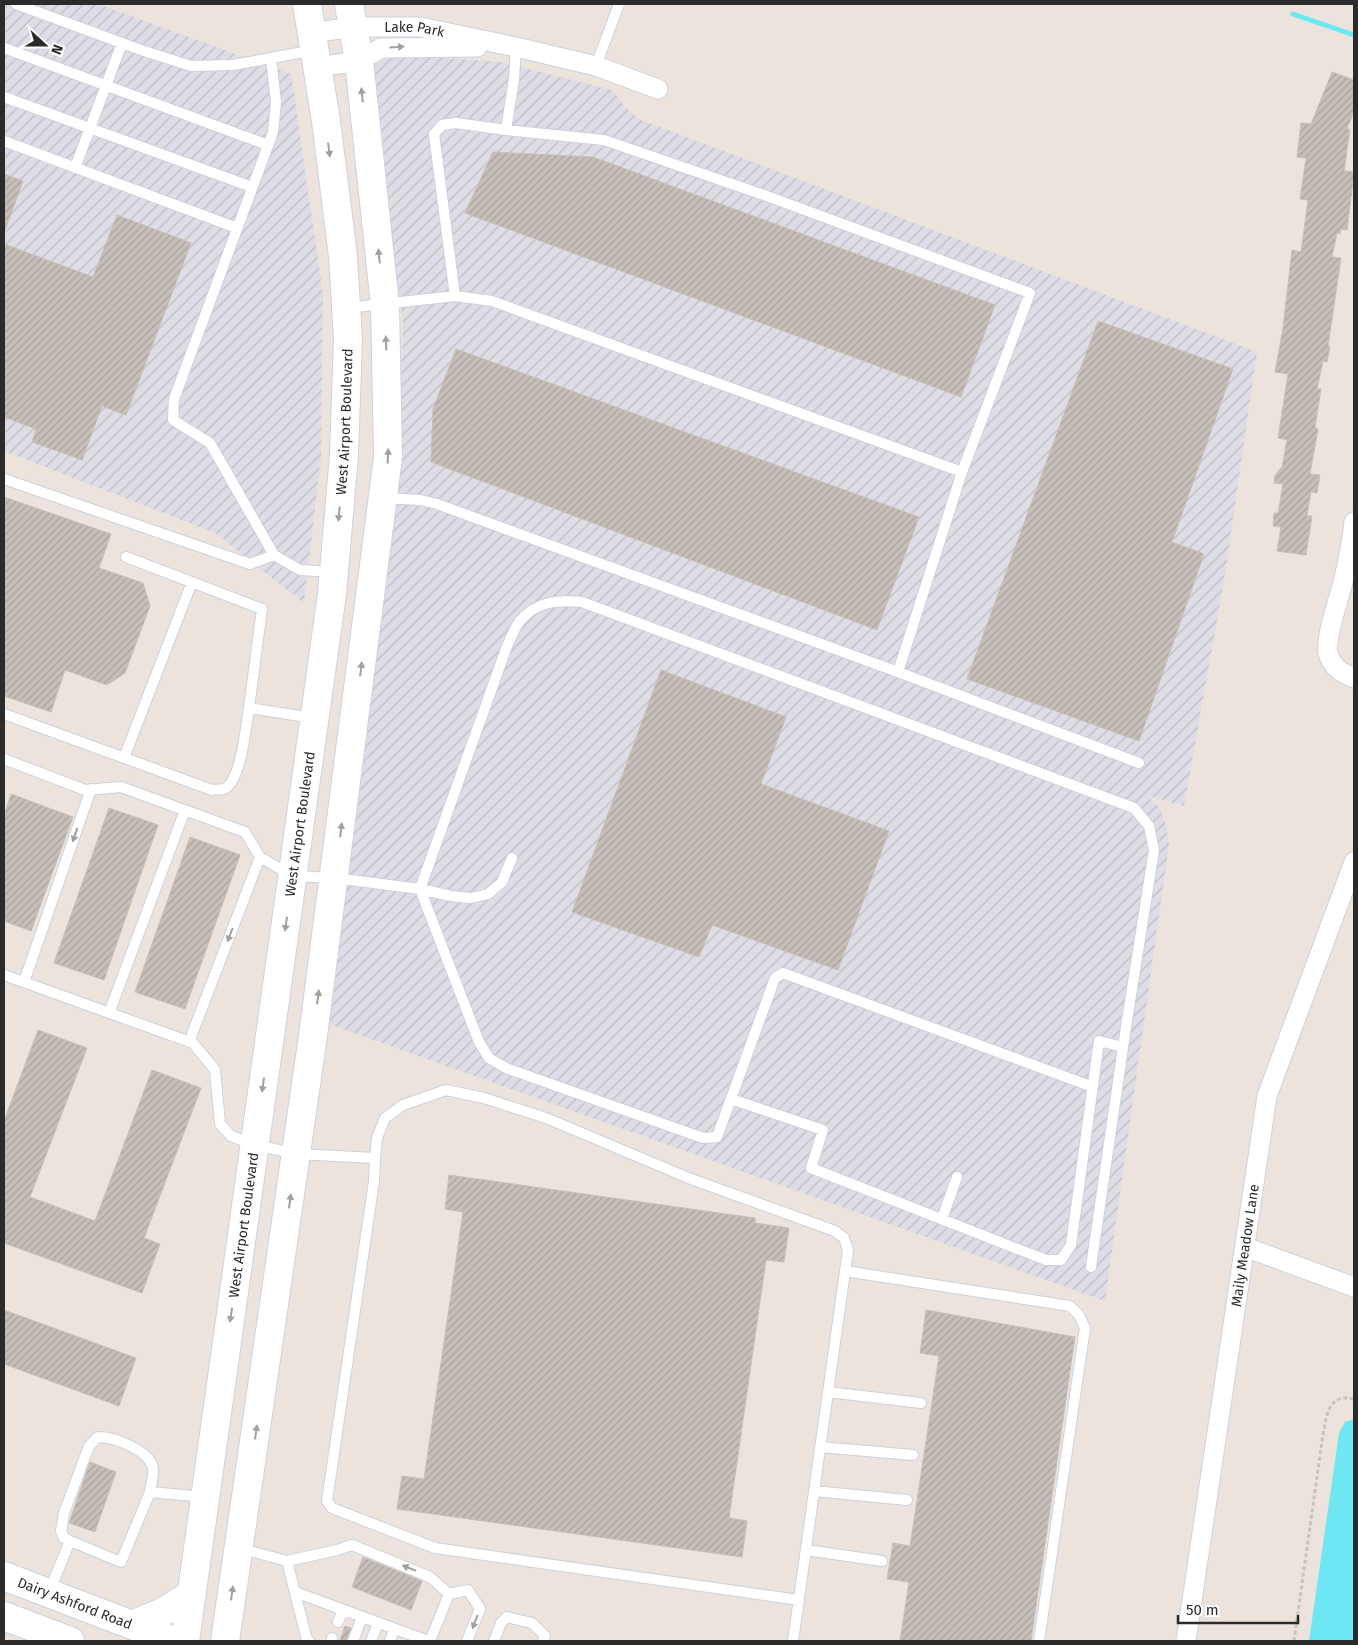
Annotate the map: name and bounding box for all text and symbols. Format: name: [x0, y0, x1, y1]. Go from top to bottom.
street label: Lake Park: [384, 18, 447, 41]
north arrow: [20, 20, 70, 70]
text: N: [47, 42, 66, 57]
one-way arrow: [389, 43, 405, 51]
one-way arrow: [358, 87, 366, 103]
one-way arrow: [325, 142, 333, 158]
one-way arrow: [375, 248, 383, 264]
one-way arrow: [382, 335, 390, 351]
street label: West Airport Boulevard: [332, 348, 356, 496]
one-way arrow: [384, 447, 392, 463]
one-way arrow: [335, 507, 343, 523]
one-way arrow: [358, 661, 366, 677]
street label: West Airport Boulevard: [281, 750, 318, 898]
one-way arrow: [337, 822, 345, 838]
one-way arrow: [71, 828, 78, 843]
one-way arrow: [281, 916, 289, 932]
one-way arrow: [226, 928, 234, 943]
one-way arrow: [315, 989, 323, 1005]
one-way arrow: [259, 1077, 267, 1093]
street label: West Airport Boulevard: [225, 1151, 262, 1299]
street label: Maily Meadow Lane: [1227, 1183, 1262, 1308]
one-way arrow: [286, 1193, 294, 1209]
one-way arrow: [226, 1308, 234, 1324]
one-way arrow: [252, 1424, 260, 1440]
one-way arrow: [401, 1564, 416, 1572]
street label: Dairy Ashford Road: [15, 1574, 135, 1633]
one-way arrow: [229, 1585, 237, 1601]
scale bar: [1178, 1592, 1298, 1624]
text: 50 m: [1186, 1601, 1219, 1619]
one-way arrow: [471, 1615, 479, 1630]

